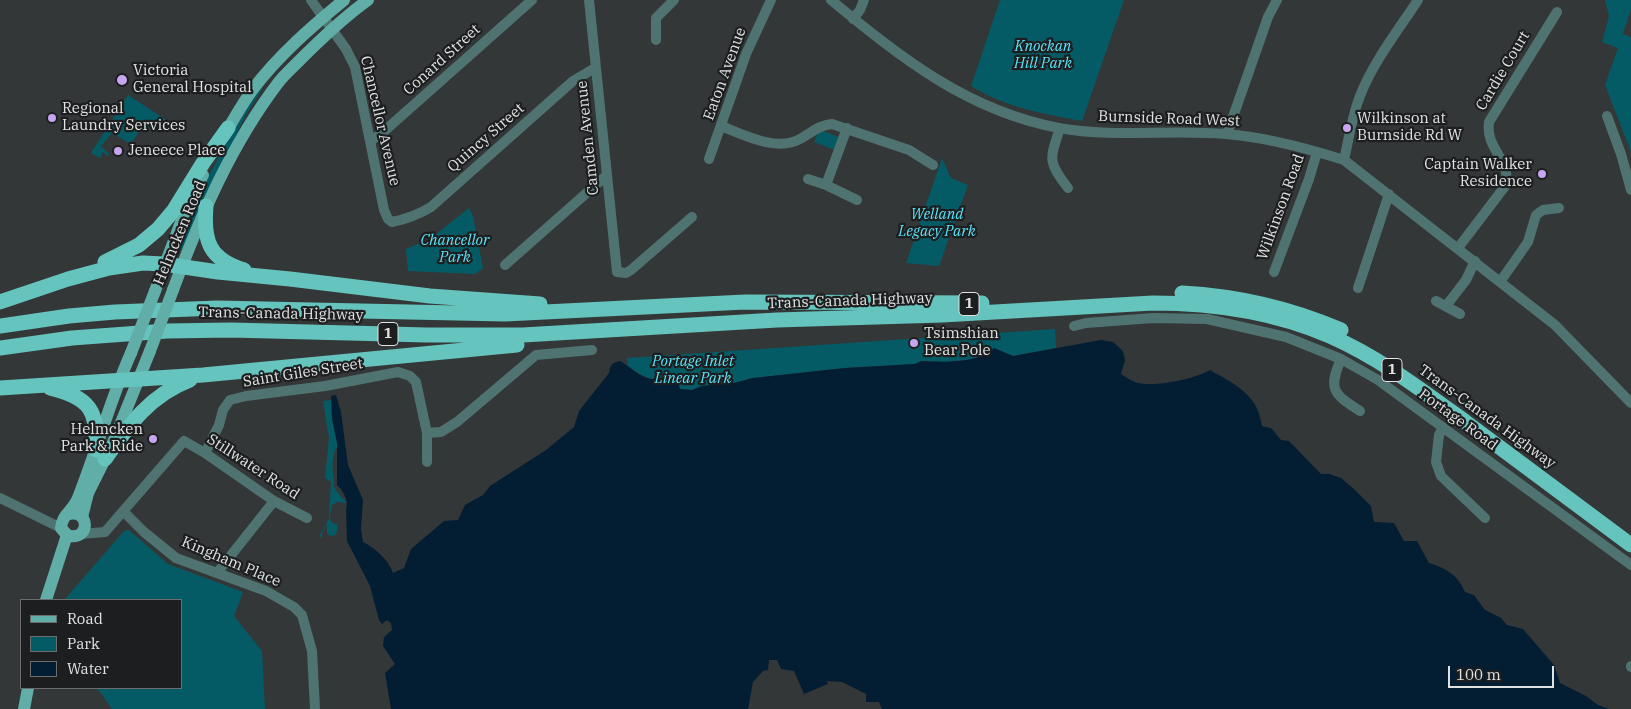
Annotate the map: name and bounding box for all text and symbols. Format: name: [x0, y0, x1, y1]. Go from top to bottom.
street label: Conard Street: [400, 21, 484, 99]
street label: Eaton Avenue: [700, 25, 750, 123]
street label: Cardie Court: [1472, 28, 1534, 114]
park label: Knockan Hill Park: [1014, 38, 1072, 73]
street label: Chancellor Avenue: [356, 54, 404, 188]
place label: Victoria General Hospital: [133, 62, 252, 97]
marker: Victoria General Hospital: [115, 73, 129, 87]
street label: Camden Avenue: [573, 80, 603, 196]
place label: Regional Laundry Services: [62, 100, 185, 135]
street label: Quincy Street: [444, 100, 528, 176]
street label: Burnside Road West: [1098, 108, 1240, 130]
place label: Wilkinson at Burnside Rd W: [1357, 110, 1462, 145]
marker: Regional Laundry Services: [46, 112, 58, 124]
marker: Wilkinson at Burnside Rd W: [1341, 122, 1353, 134]
place label: Jeneece Place: [128, 142, 225, 160]
marker: Jeneece Place: [112, 145, 124, 157]
street label: Wilkinson Road: [1254, 152, 1308, 262]
place label: Captain Walker Residence: [1424, 156, 1532, 191]
marker: Captain Walker Residence: [1536, 168, 1548, 180]
street label: Helmcken Road: [150, 178, 210, 288]
park label: Welland Legacy Park: [898, 206, 976, 241]
park label: Chancellor Park: [420, 232, 490, 267]
street label: Trans-Canada Highway: [767, 289, 933, 313]
road number: 1: [959, 292, 979, 316]
street label: Trans-Canada Highway: [198, 304, 364, 324]
road number: 1: [378, 322, 398, 346]
place label: Tsimshian Bear Pole: [924, 325, 999, 360]
marker: Tsimshian Bear Pole: [908, 337, 920, 349]
park label: Portage Inlet Linear Park: [652, 353, 734, 388]
street label: Saint Giles Street: [242, 355, 364, 391]
road number: 1: [1382, 358, 1402, 382]
street label: Trans-Canada Highway: [1415, 361, 1559, 473]
street label: Portage Road: [1415, 385, 1501, 455]
place label: Helmcken Park & Ride: [61, 421, 143, 456]
street label: Stillwater Road: [203, 430, 303, 504]
marker: Helmcken Park & Ride: [147, 433, 159, 445]
street label: Kingham Place: [179, 533, 283, 591]
legend: [20, 599, 182, 689]
text: Road: [67, 609, 103, 628]
text: Park: [67, 634, 100, 653]
scale bar: [1451, 656, 1557, 688]
text: Water: [67, 659, 109, 678]
text: 100 m: [1456, 665, 1501, 684]

